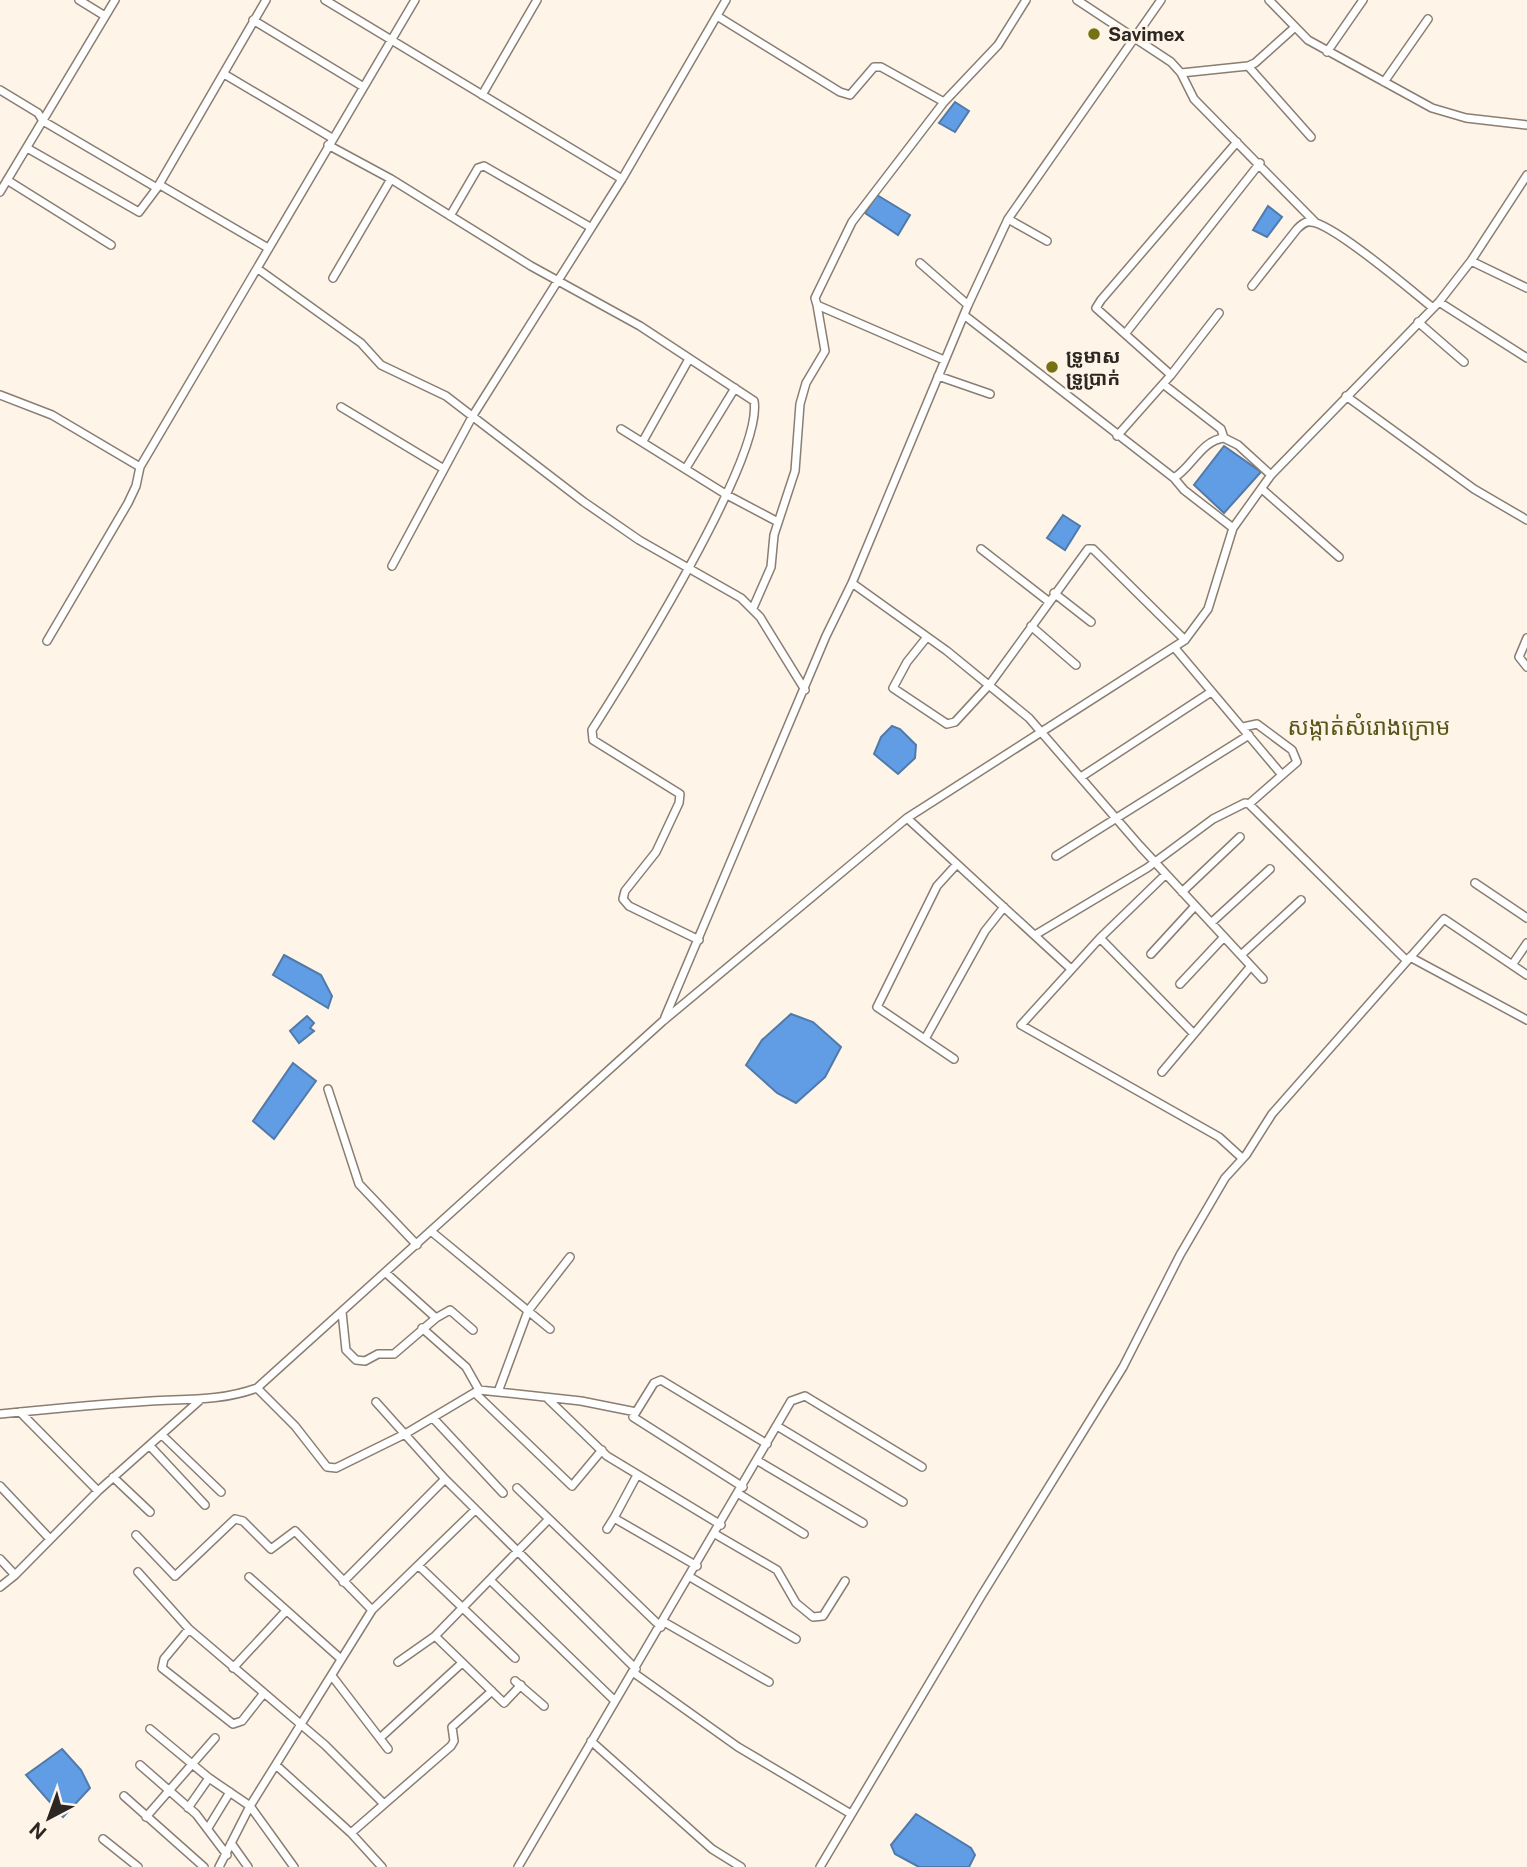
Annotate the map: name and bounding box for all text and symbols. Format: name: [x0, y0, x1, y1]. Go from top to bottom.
place label: Savimex: [1108, 23, 1185, 45]
marker: Savimex: [1086, 26, 1102, 42]
place label: ទ្រូមាស ទ្រូប្រាក់: [1066, 345, 1120, 390]
marker: ទ្រូមាស ទ្រូប្រាក់: [1044, 359, 1060, 375]
district label: សង្កាត់សំរោងក្រោម: [1288, 712, 1450, 741]
north arrow: [14, 1783, 84, 1853]
text: N: [25, 1818, 51, 1844]

